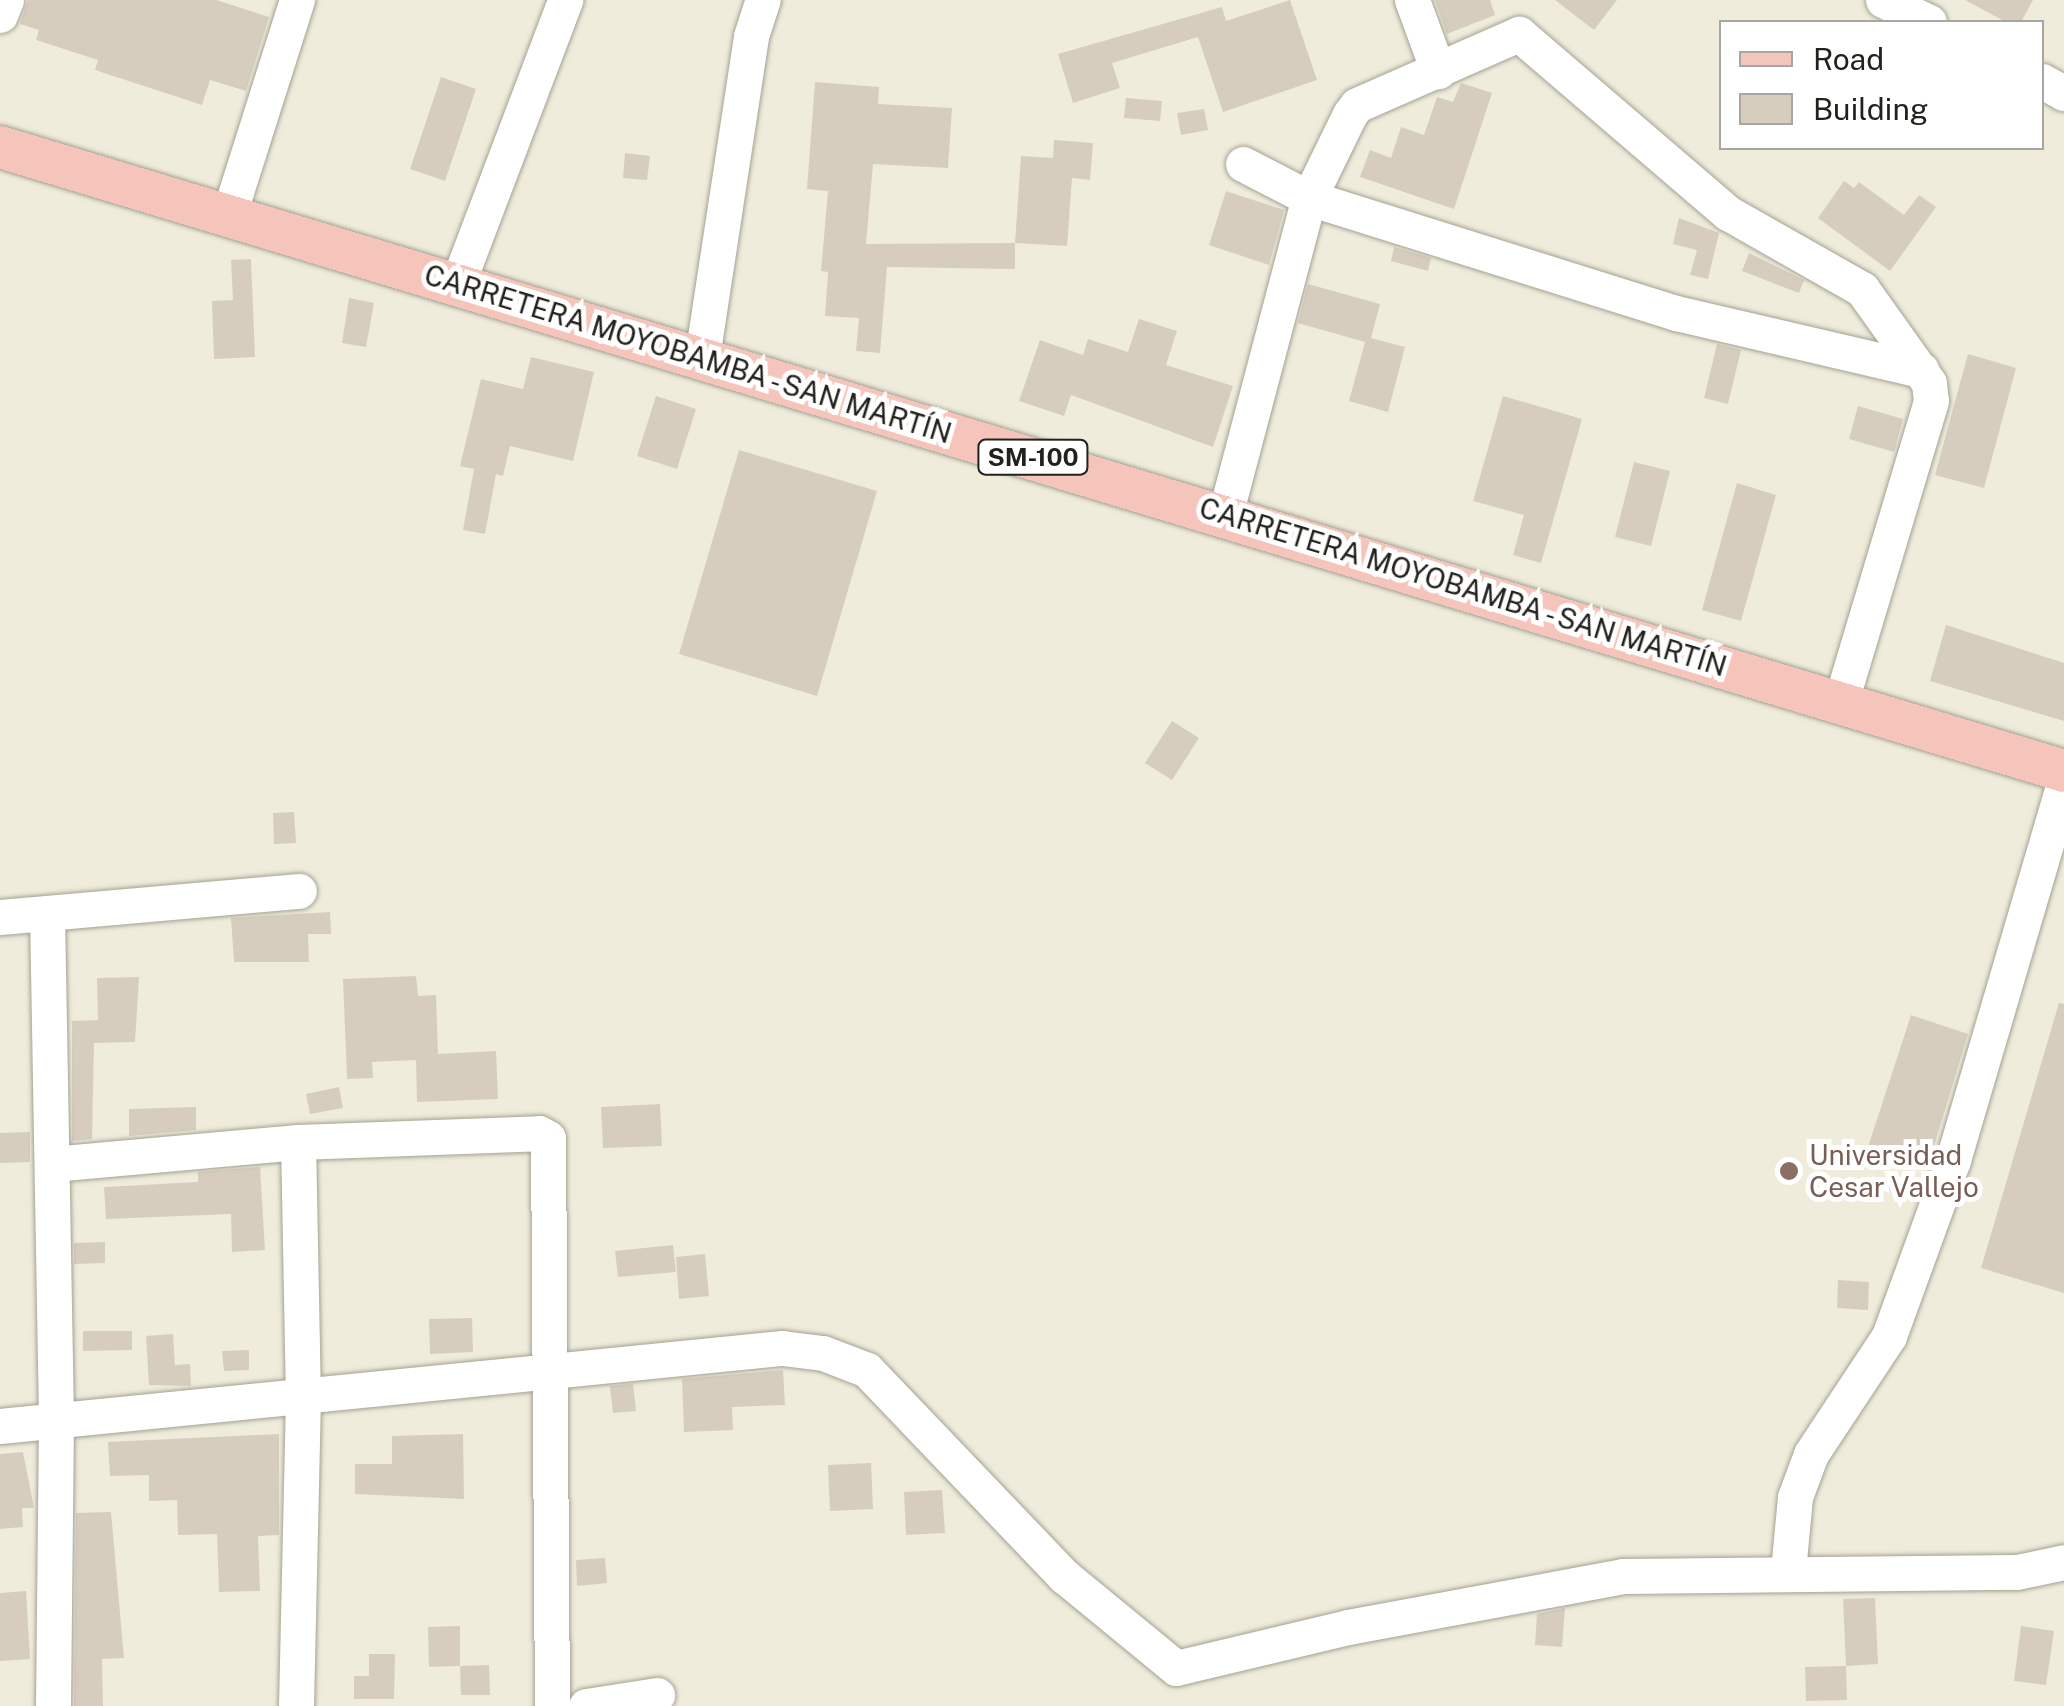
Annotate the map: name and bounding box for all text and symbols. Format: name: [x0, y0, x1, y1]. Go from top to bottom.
legend: [1719, 20, 2044, 150]
text: Road: [1813, 41, 1884, 77]
text: Building: [1813, 91, 1928, 127]
street label: CARRETERA MOYOBAMBA - SAN MARTÍN: [417, 257, 959, 451]
road number: SM-100: [976, 437, 1090, 477]
street label: CARRETERA MOYOBAMBA - SAN MARTÍN: [1192, 490, 1734, 684]
place label: Universidad Cesar Vallejo: [1809, 1138, 1979, 1204]
marker: Universidad Cesar Vallejo: [1778, 1160, 1800, 1182]

